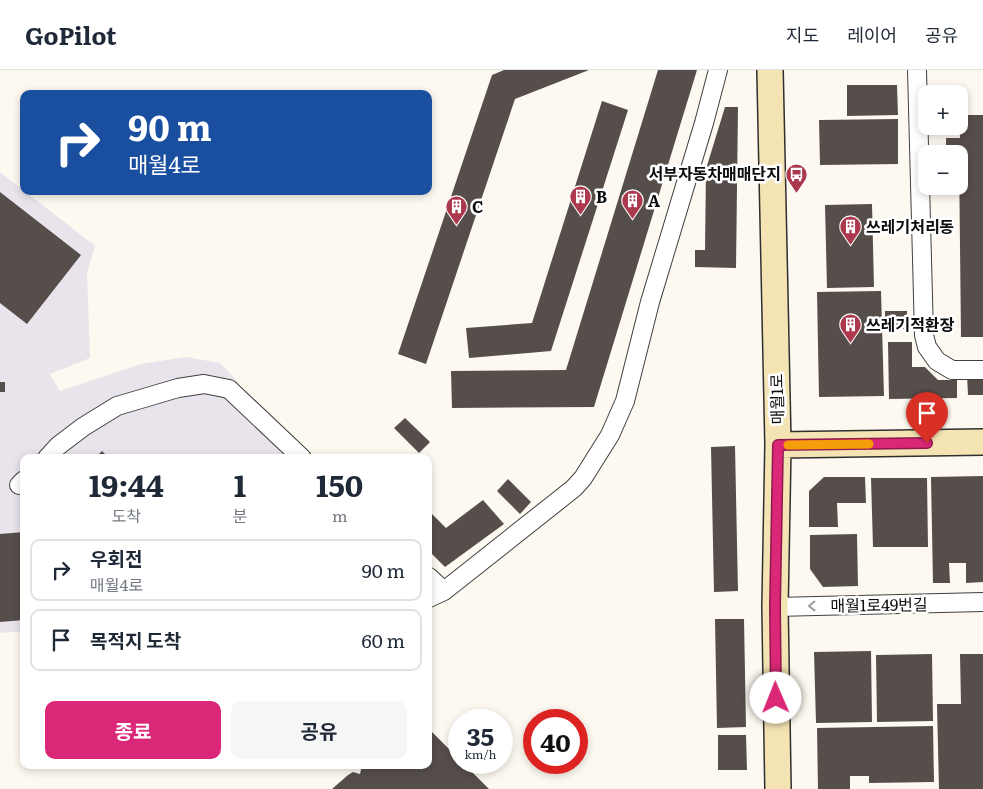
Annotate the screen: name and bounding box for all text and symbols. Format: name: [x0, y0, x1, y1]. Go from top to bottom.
text: GoPilot: [25, 17, 117, 52]
text: 지도: [786, 21, 819, 48]
text: 레이어: [847, 21, 897, 48]
text: 공유: [925, 21, 958, 48]
map controls: [918, 85, 968, 195]
button: +: [918, 85, 968, 135]
text: 90 m: [128, 100, 212, 152]
icon: right: [45, 110, 110, 175]
button: −: [918, 145, 968, 195]
text: 매월4로: [128, 147, 201, 180]
place label: 서부자동차매매단지: [649, 161, 781, 185]
bus stop icon: 서부자동차매매단지: [785, 162, 809, 193]
place label: B: [596, 184, 607, 208]
building icon: B: [568, 185, 592, 216]
place label: A: [648, 188, 660, 212]
building icon: A: [620, 189, 644, 220]
place label: C: [472, 194, 483, 218]
building icon: C: [444, 195, 468, 226]
place label: 쓰레기처리동: [866, 214, 954, 238]
building icon: 쓰레기처리동: [838, 215, 862, 246]
place label: 쓰레기적환장: [866, 312, 955, 336]
building icon: 쓰레기적환장: [838, 313, 862, 344]
street label: 매월1로: [764, 373, 788, 425]
pin: [906, 392, 948, 443]
icon: arrive: [913, 399, 941, 427]
text: 19:44: [89, 462, 164, 506]
text: 1: [234, 462, 246, 506]
text: 150: [316, 462, 363, 506]
text: 도착: [112, 503, 141, 527]
text: 분: [233, 503, 247, 527]
text: m: [332, 503, 347, 527]
text: 우회전: [90, 544, 142, 572]
icon: right: [47, 556, 75, 584]
text: 90 m: [362, 556, 405, 584]
text: 매월4로: [90, 572, 143, 596]
street label: 매월1로49번길: [830, 591, 928, 617]
one-way arrow: [808, 601, 816, 611]
icon: arrive: [47, 626, 75, 654]
text: 목적지 도착: [90, 626, 181, 654]
text: 60 m: [362, 626, 405, 654]
position arrow: [749, 671, 801, 723]
button: 종료: [45, 701, 221, 759]
button: 공유: [231, 701, 407, 759]
speed limit sign: 40: [523, 709, 588, 774]
text: 35: [467, 717, 494, 754]
text: km/h: [465, 745, 496, 763]

